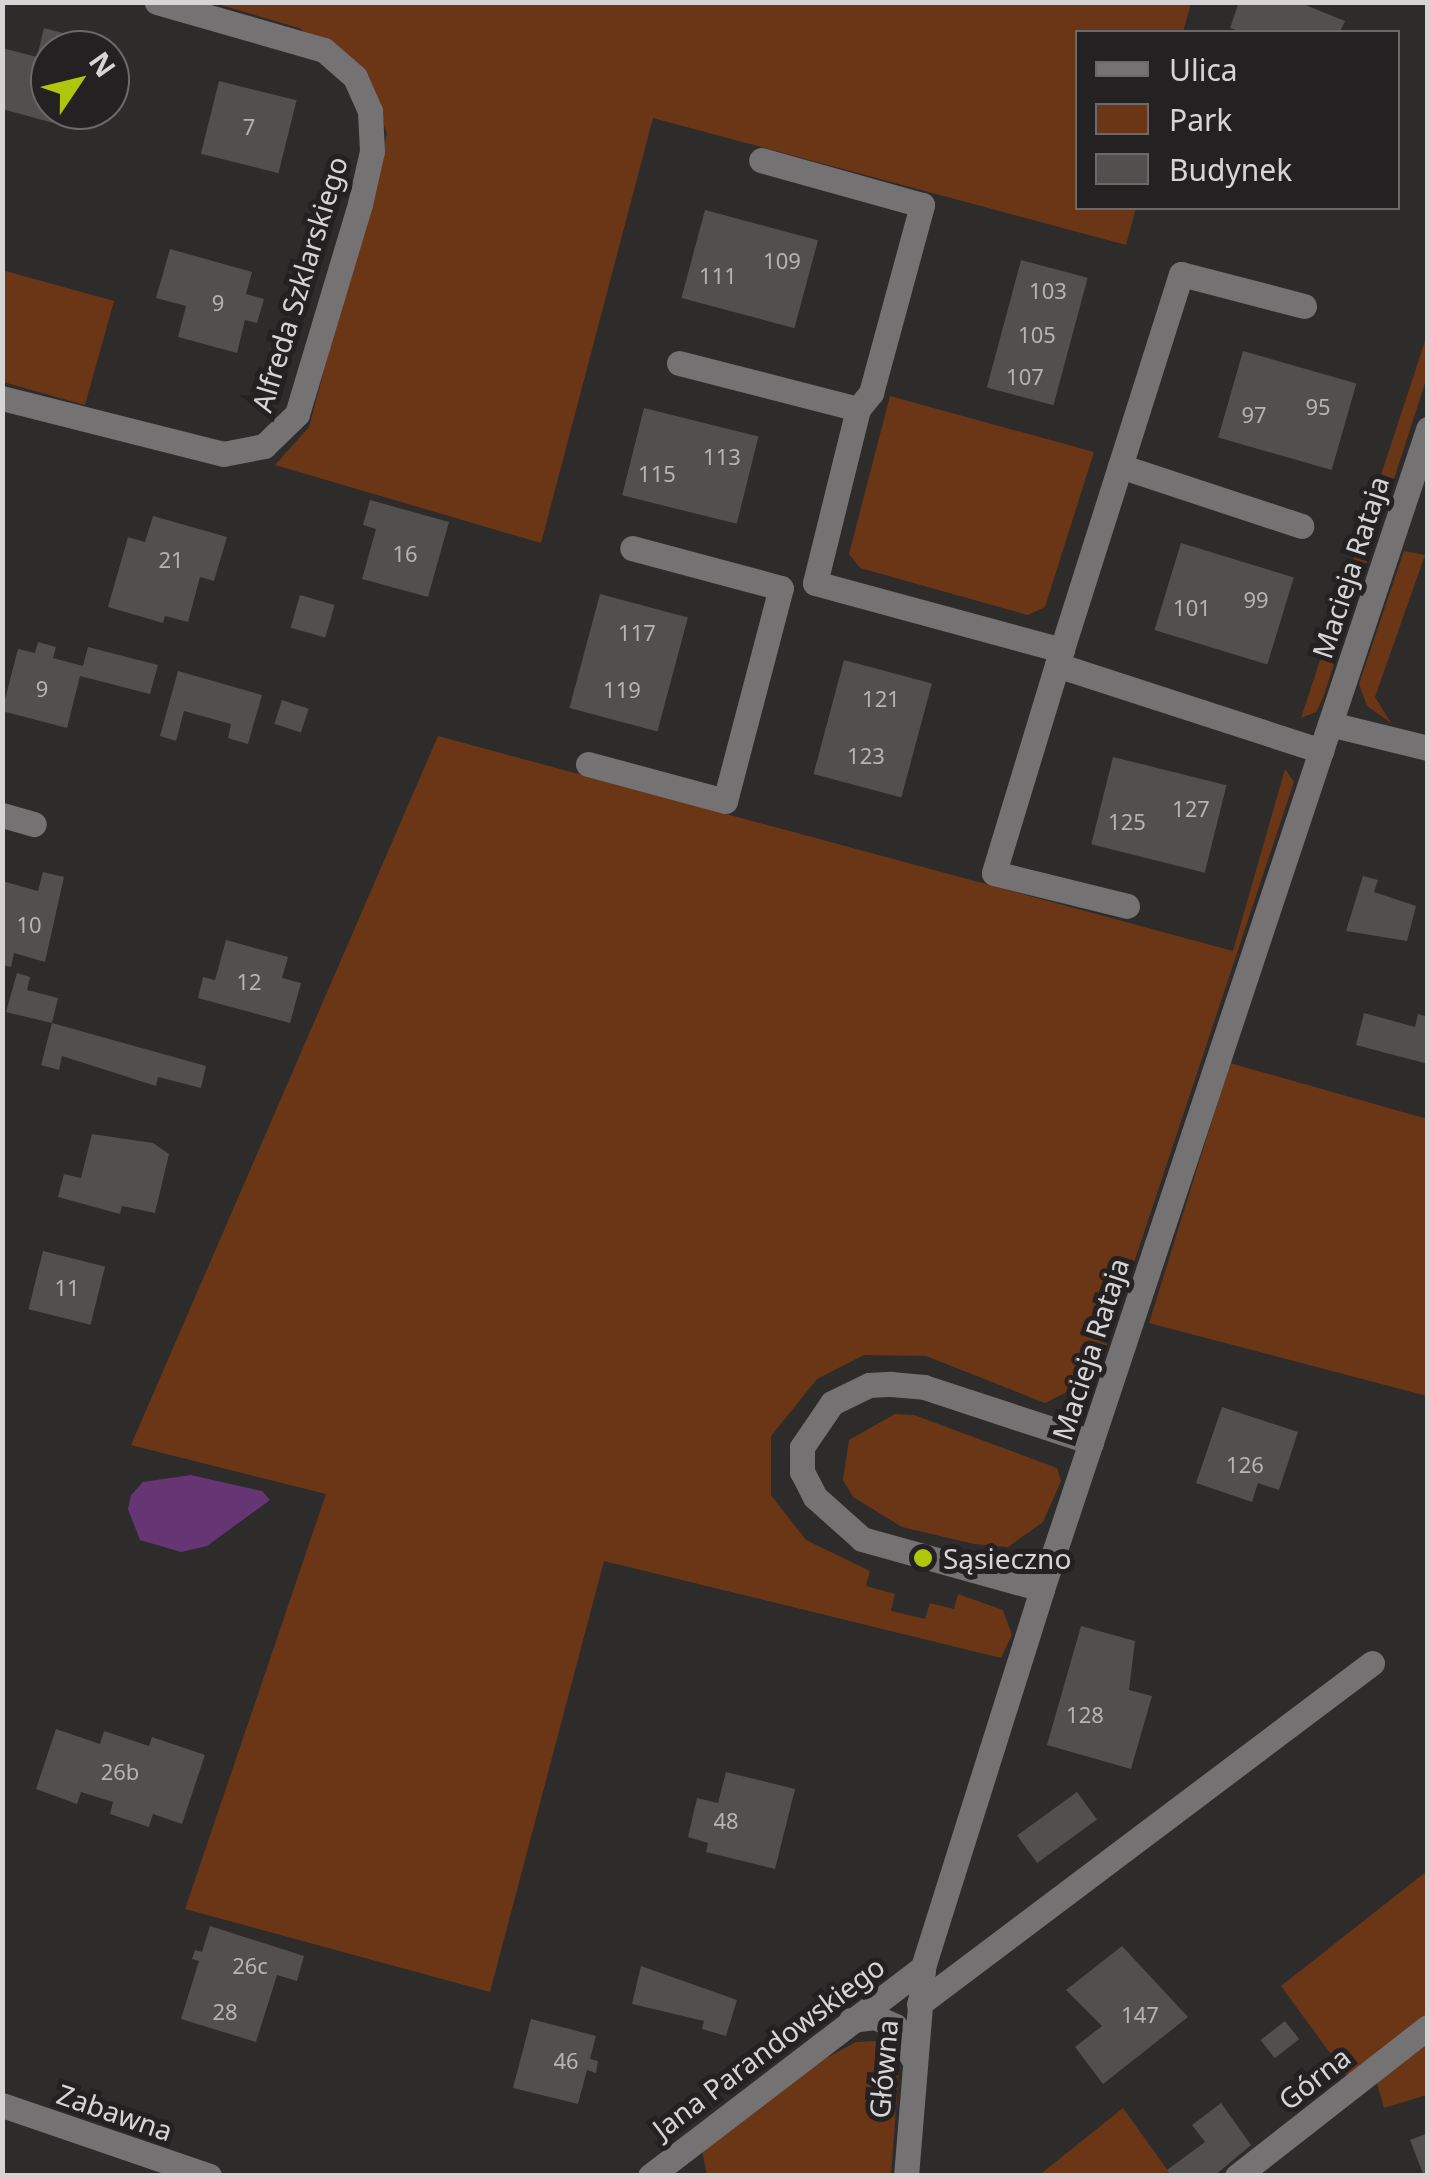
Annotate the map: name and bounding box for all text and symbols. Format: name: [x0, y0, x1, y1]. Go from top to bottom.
north arrow: [30, 30, 130, 130]
legend: [1075, 30, 1400, 210]
text: N: [81, 44, 125, 84]
text: Ulica: [1169, 49, 1238, 90]
text: Park: [1169, 99, 1232, 140]
house number: 7: [243, 114, 255, 140]
text: Budynek: [1169, 149, 1292, 190]
street label: Alfreda Szklarskiego: [244, 152, 354, 416]
house number: 109: [763, 248, 801, 274]
house number: 111: [699, 263, 737, 289]
house number: 103: [1029, 278, 1067, 304]
house number: 9: [212, 290, 224, 316]
house number: 105: [1018, 322, 1056, 348]
house number: 107: [1006, 364, 1044, 390]
house number: 95: [1305, 394, 1331, 420]
house number: 97: [1241, 402, 1267, 428]
house number: 113: [703, 444, 741, 470]
house number: 115: [638, 461, 676, 487]
street label: Macieja Rataja: [1305, 472, 1395, 662]
house number: 16: [392, 541, 418, 567]
house number: 21: [158, 547, 184, 573]
house number: 99: [1243, 587, 1269, 613]
house number: 101: [1173, 595, 1211, 621]
house number: 117: [618, 620, 656, 646]
house number: 9: [36, 676, 48, 702]
house number: 119: [603, 677, 641, 703]
house number: 121: [862, 686, 900, 712]
house number: 123: [847, 743, 885, 769]
house number: 127: [1172, 796, 1210, 822]
house number: 125: [1108, 809, 1146, 835]
house number: 10: [16, 912, 42, 938]
house number: 12: [236, 969, 262, 995]
street label: Macieja Rataja: [1045, 1254, 1135, 1444]
house number: 11: [54, 1275, 80, 1301]
house number: 126: [1226, 1452, 1264, 1478]
place label: Sąsieczno: [943, 1541, 1071, 1575]
marker: Sąsieczno: [912, 1547, 934, 1569]
house number: 128: [1066, 1702, 1104, 1728]
house number: 26b: [101, 1759, 139, 1785]
house number: 48: [713, 1808, 739, 1834]
street label: Jana Parandowskiego: [645, 1949, 891, 2145]
house number: 26c: [232, 1953, 268, 1979]
house number: 28: [212, 1999, 238, 2025]
house number: 147: [1121, 2002, 1159, 2028]
street label: Główna: [862, 2018, 904, 2120]
street label: Górna: [1271, 2040, 1357, 2116]
house number: 46: [553, 2048, 579, 2074]
street label: Zabawna: [53, 2077, 177, 2147]

